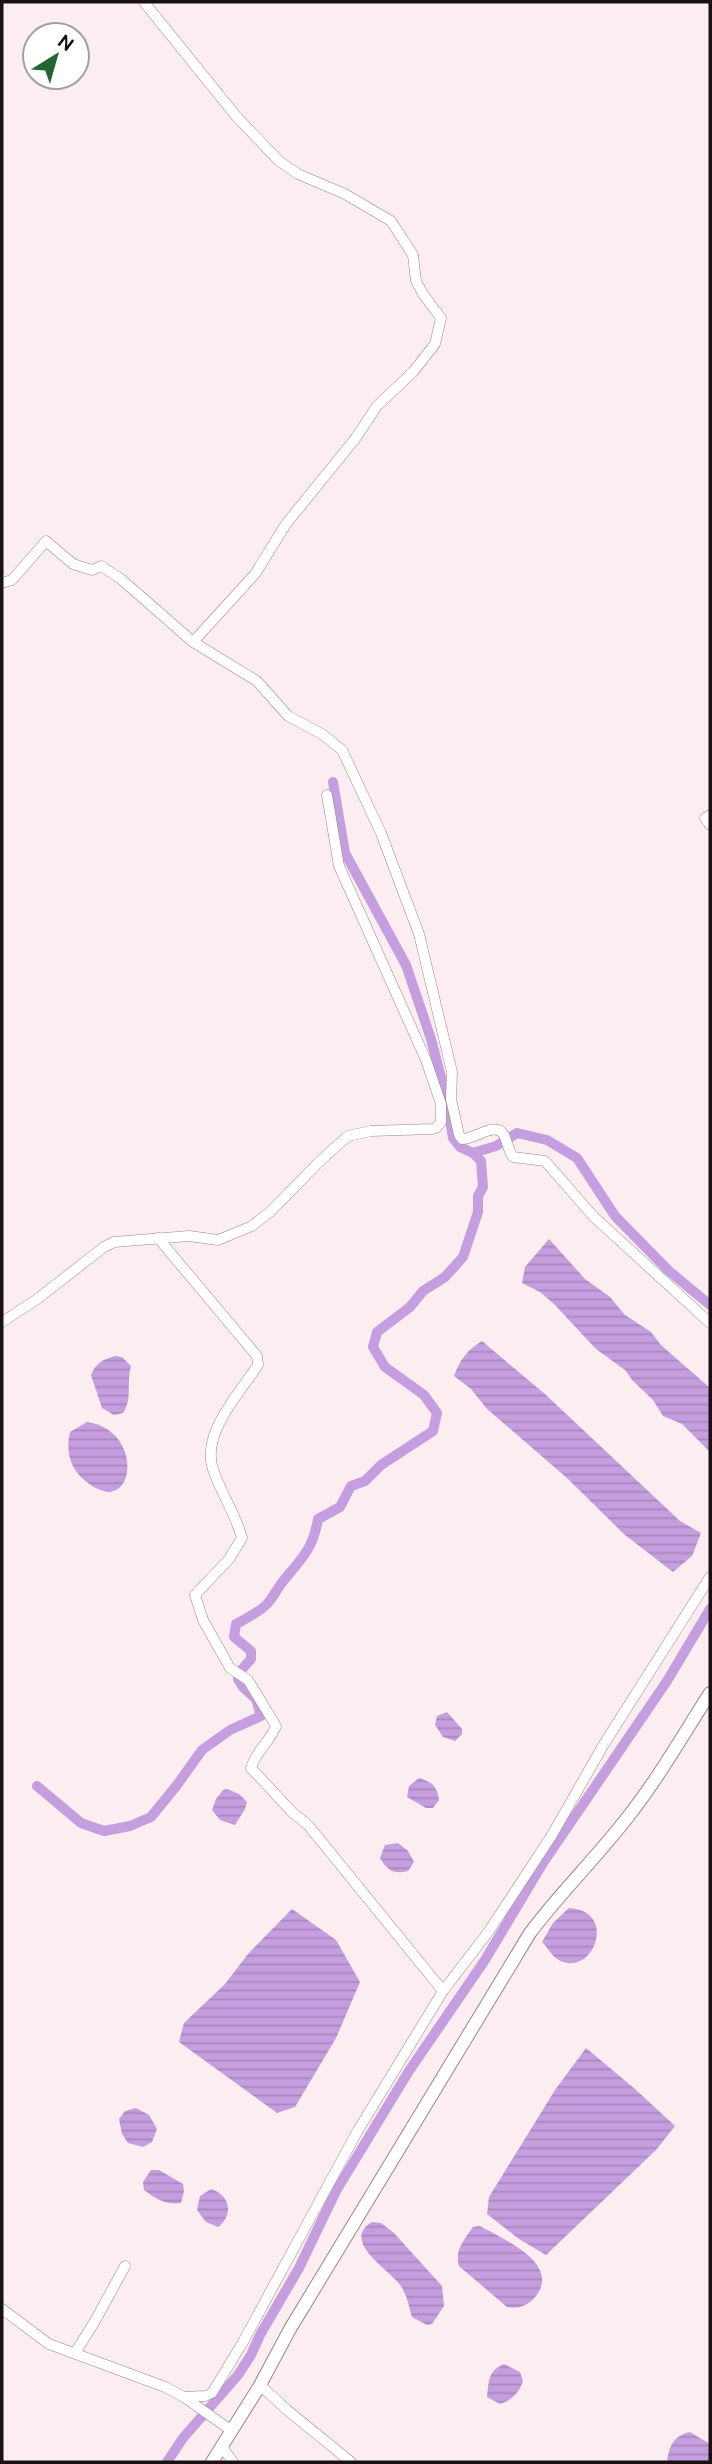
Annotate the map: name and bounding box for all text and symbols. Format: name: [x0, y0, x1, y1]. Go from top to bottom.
north arrow: [21, 21, 91, 91]
text: N: [54, 29, 79, 55]

